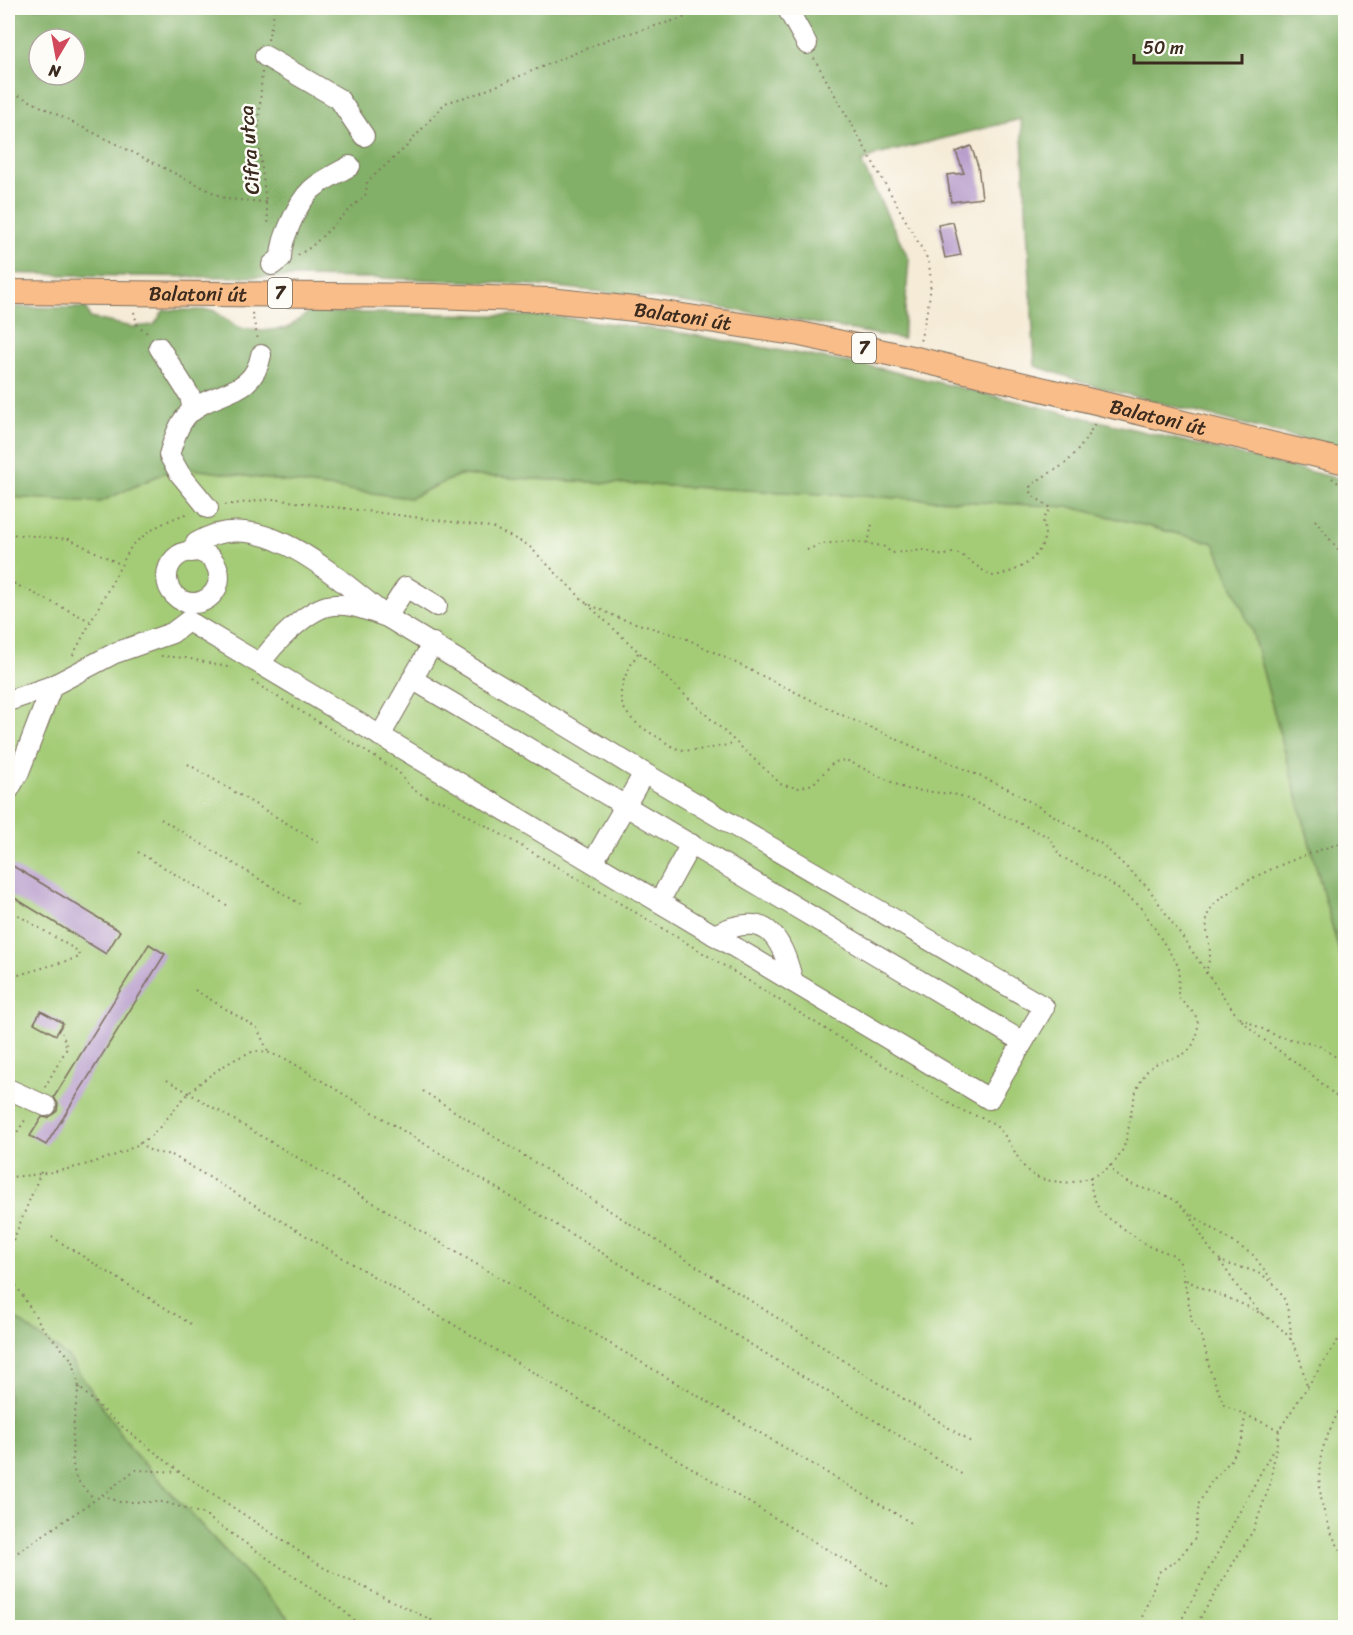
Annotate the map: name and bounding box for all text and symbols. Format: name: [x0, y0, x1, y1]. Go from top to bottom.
north arrow: [27, 27, 87, 87]
scale bar: [1134, 27, 1242, 65]
text: 50 m: [1143, 32, 1184, 64]
text: N: [46, 56, 63, 87]
street label: Cifra utca: [229, 104, 270, 196]
street label: Balatoni út: [149, 276, 247, 312]
road number: 7: [268, 278, 292, 308]
street label: Balatoni út: [632, 292, 734, 341]
road number: 7: [852, 333, 876, 363]
street label: Balatoni út: [1106, 389, 1210, 446]

